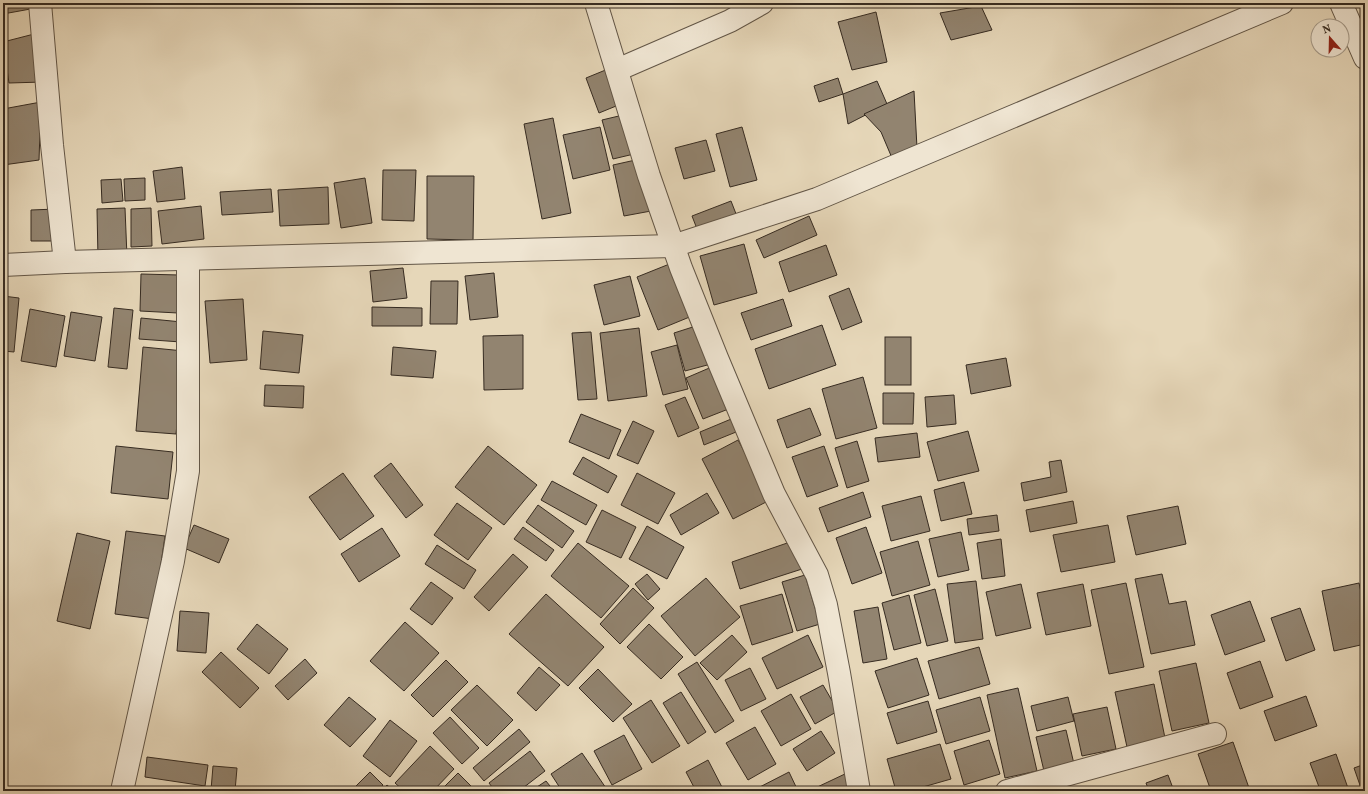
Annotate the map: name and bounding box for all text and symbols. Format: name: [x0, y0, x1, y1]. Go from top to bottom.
north arrow: [1310, 18, 1350, 58]
text: N: [1321, 22, 1333, 38]

